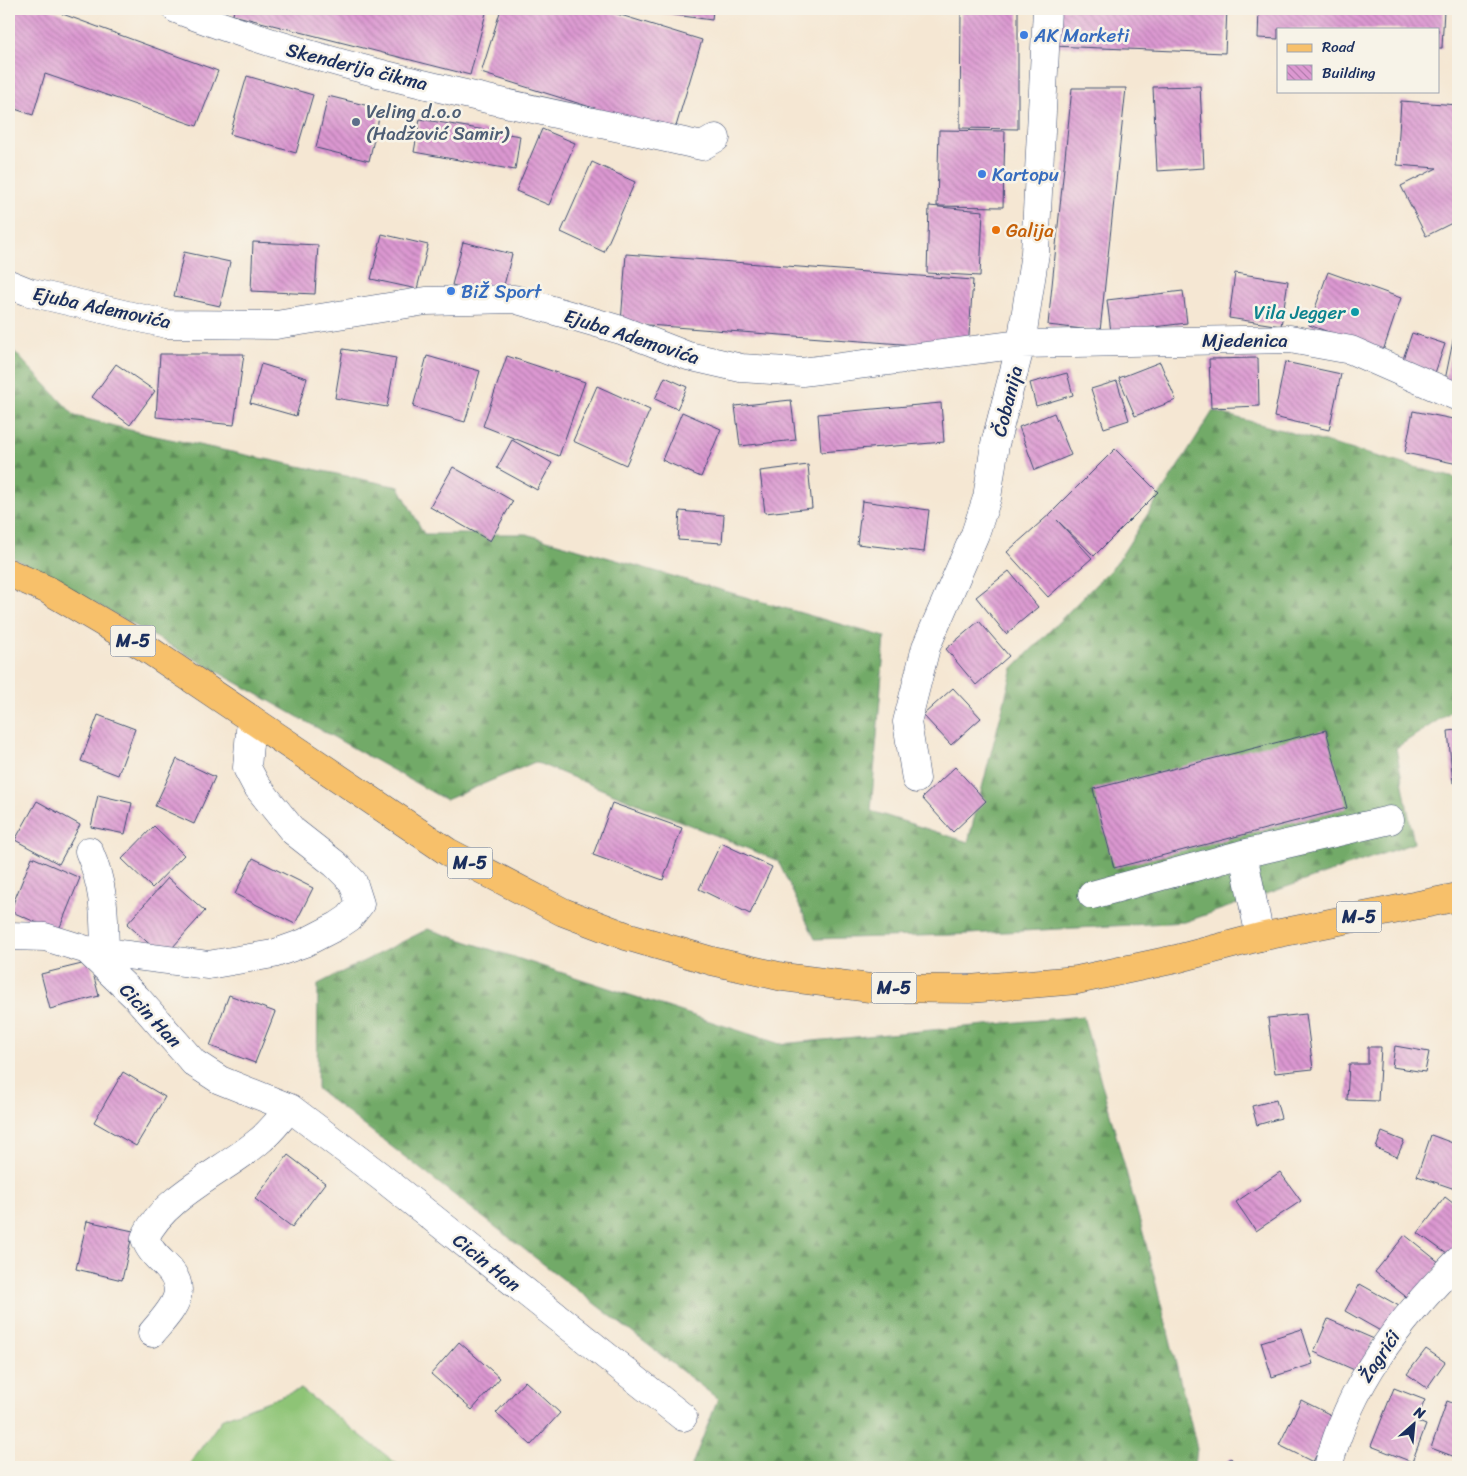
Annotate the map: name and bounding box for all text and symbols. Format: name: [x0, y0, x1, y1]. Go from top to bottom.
place label: AK Marketi: [1033, 19, 1130, 52]
legend: [1277, 28, 1440, 92]
marker: AK Marketi: [1018, 29, 1030, 41]
street label: Skenderija čikma: [283, 33, 431, 100]
text: Road: [1322, 34, 1355, 60]
text: Building: [1322, 60, 1376, 86]
place label: Veling d.o.o (Hadžović Samir): [366, 95, 510, 150]
marker: Veling d.o.o (Hadžović Samir): [350, 116, 362, 128]
place label: Kartopu: [992, 158, 1059, 191]
marker: Kartopu: [976, 168, 988, 180]
place label: Galija: [1006, 214, 1054, 247]
marker: Galija: [990, 224, 1002, 236]
place label: BiŽ Sport: [461, 275, 543, 308]
street label: Ejuba Ademovića: [30, 277, 174, 338]
marker: BiŽ Sport: [445, 285, 457, 297]
place label: Vila Jegger: [1254, 296, 1346, 329]
street label: Ejuba Ademovića: [560, 299, 704, 374]
marker: Vila Jegger: [1349, 306, 1361, 318]
street label: Mjedenica: [1202, 324, 1288, 357]
street label: Čobanija: [983, 362, 1032, 440]
road number: M-5: [110, 626, 156, 656]
road number: M-5: [448, 848, 492, 878]
road number: M-5: [1336, 902, 1382, 932]
road number: M-5: [872, 972, 916, 1004]
street label: Cicin Han: [111, 975, 190, 1056]
street label: Cicin Han: [445, 1224, 528, 1300]
street label: Žagrići: [1350, 1323, 1410, 1389]
north arrow: [1390, 1398, 1440, 1448]
text: N: [1409, 1399, 1430, 1426]

